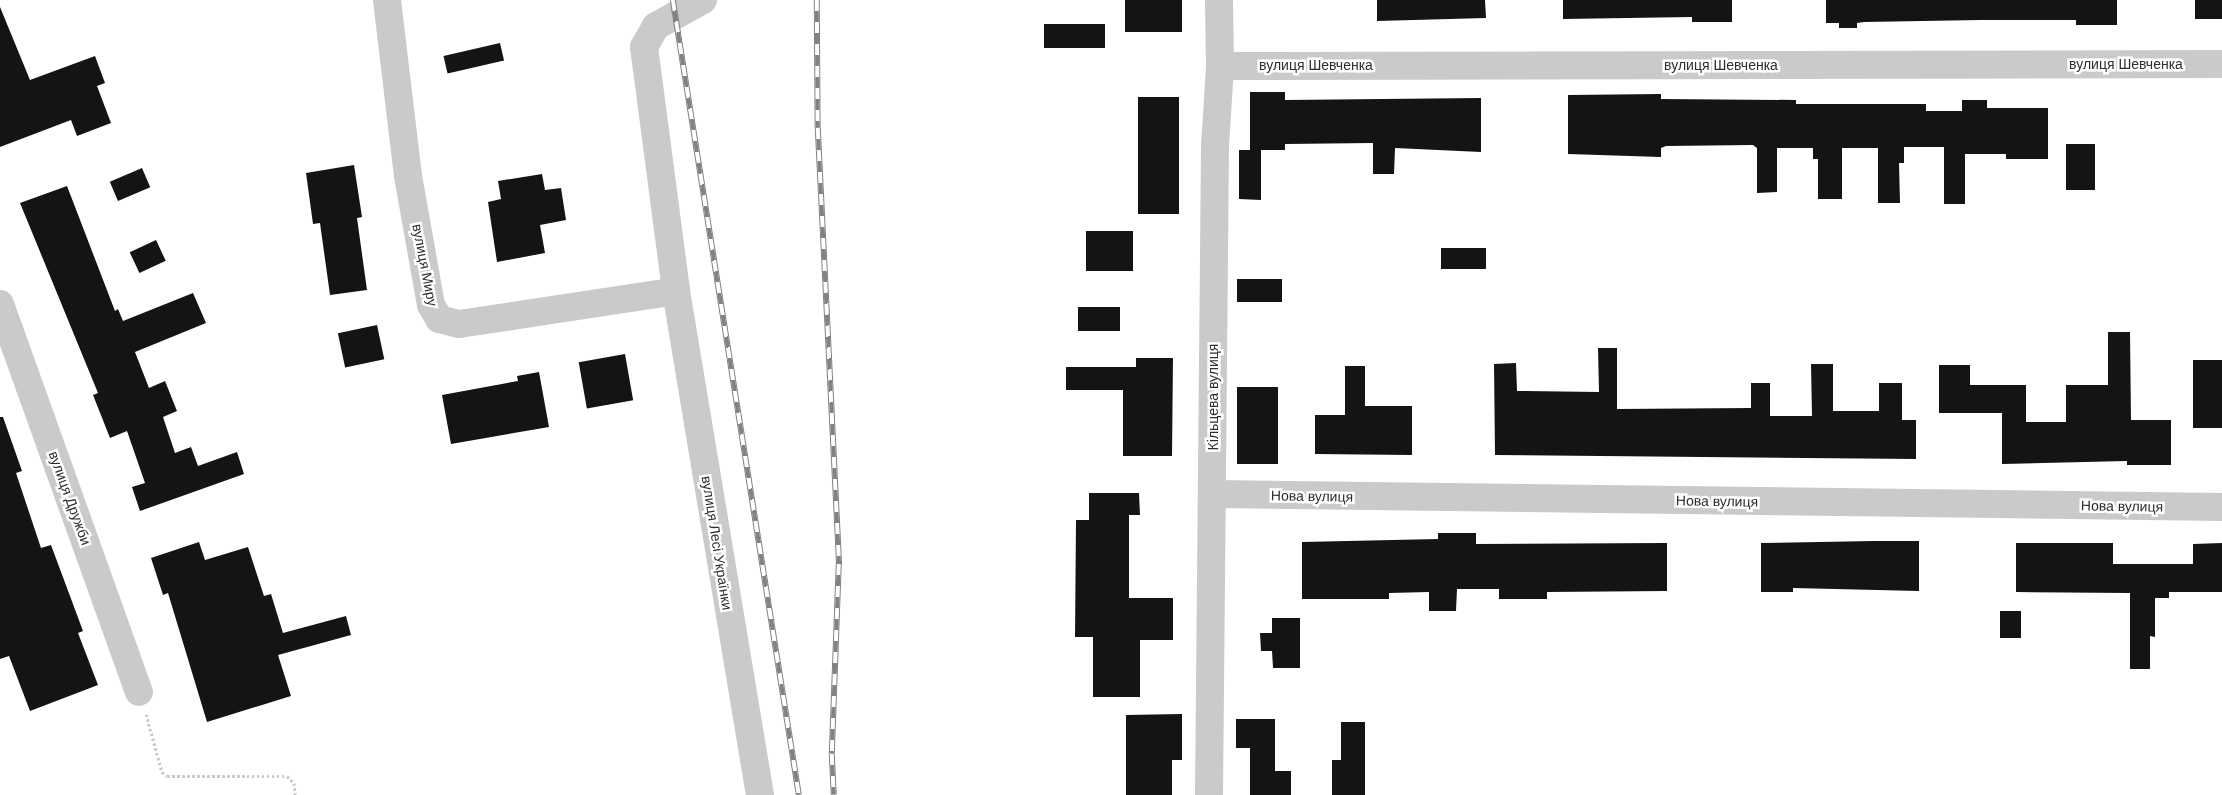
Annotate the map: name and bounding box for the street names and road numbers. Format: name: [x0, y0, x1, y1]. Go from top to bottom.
street label: вулиця Шевченка: [2069, 56, 2183, 72]
street label: вулиця Шевченка: [1259, 57, 1373, 73]
street label: вулиця Шевченка: [1664, 57, 1778, 73]
street label: вулиця Миру: [409, 222, 441, 308]
street label: Кільцева вулиця: [1205, 344, 1221, 450]
street label: вулиця Дружби: [45, 449, 95, 547]
street label: вулиця Лесі Українки: [698, 475, 736, 611]
street label: Нова вулиця: [1271, 487, 1353, 505]
street label: Нова вулиця: [1676, 492, 1758, 510]
street label: Нова вулиця: [2081, 497, 2163, 515]

